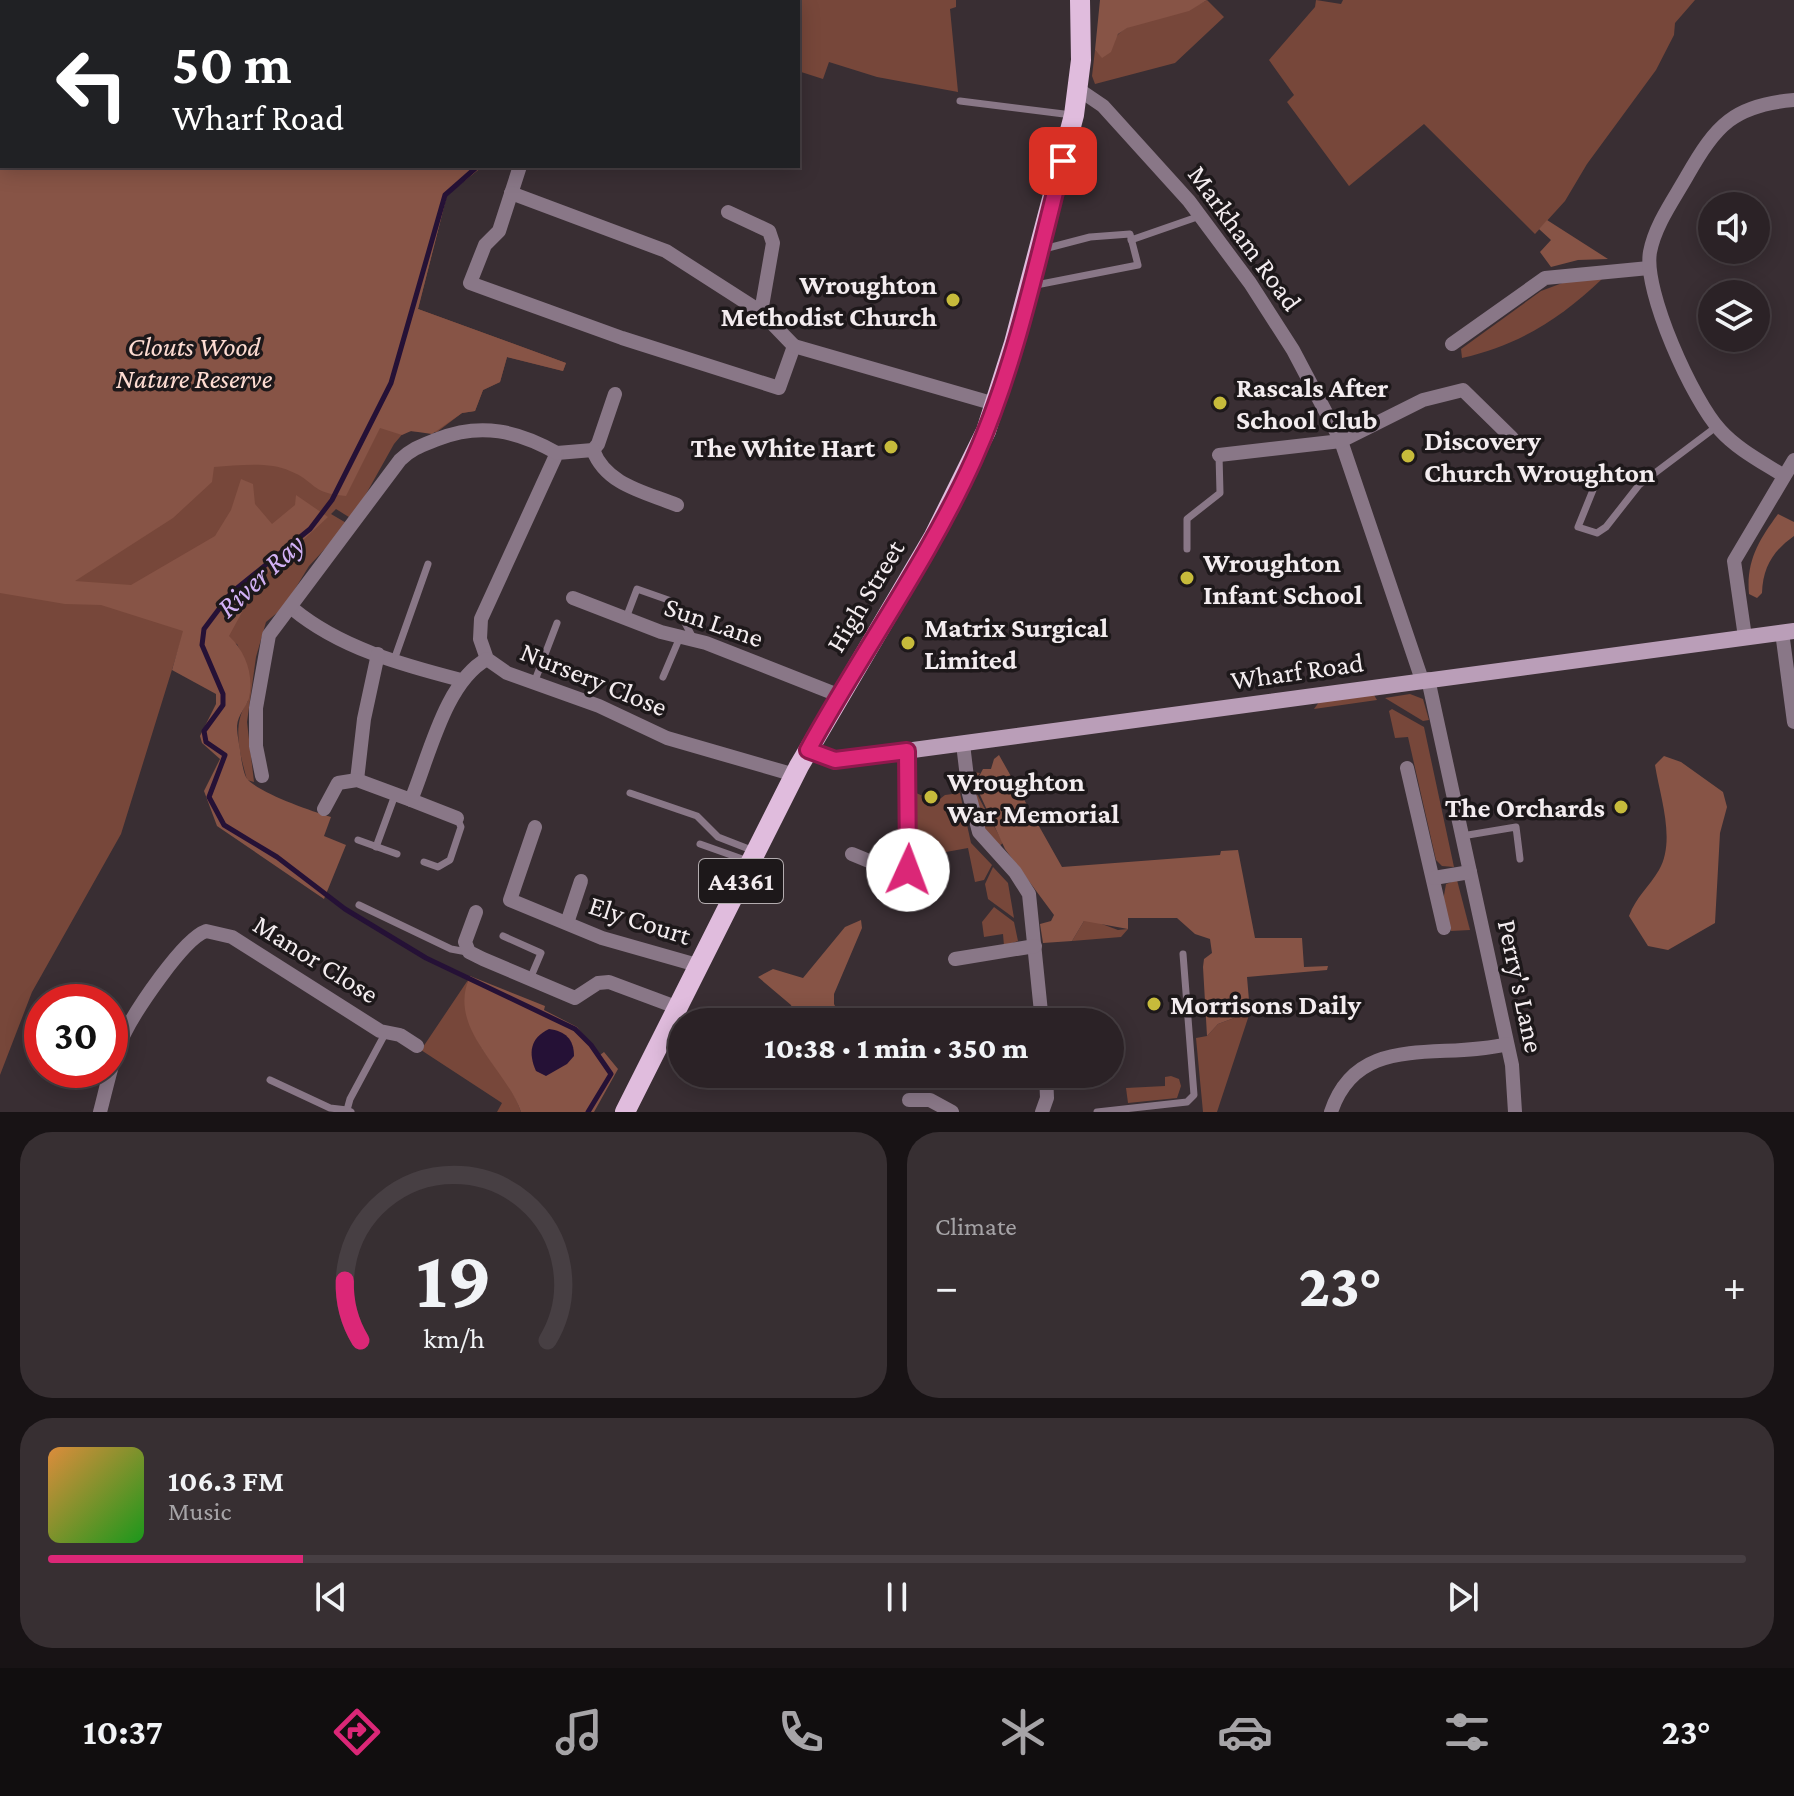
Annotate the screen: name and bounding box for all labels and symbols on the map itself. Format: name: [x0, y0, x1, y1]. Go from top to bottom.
pin: [1029, 127, 1097, 195]
street label: Markham Road: [1182, 159, 1308, 317]
place label: Wroughton Methodist Church: [721, 269, 937, 332]
marker: Wroughton Methodist Church: [944, 291, 962, 309]
park label: Clouts Wood Nature Reserve: [116, 331, 273, 394]
place label: Rascals After School Club: [1236, 372, 1389, 435]
marker: Rascals After School Club: [1211, 394, 1229, 412]
place label: Discovery Church Wroughton: [1424, 425, 1655, 488]
place label: The White Hart: [691, 432, 876, 463]
marker: The White Hart: [882, 438, 900, 456]
marker: Discovery Church Wroughton: [1399, 447, 1417, 465]
water label: River Ray: [210, 526, 311, 624]
street label: High Street: [819, 534, 911, 658]
place label: Wroughton Infant School: [1202, 547, 1363, 610]
marker: Wroughton Infant School: [1178, 569, 1196, 587]
street label: Sun Lane: [660, 591, 768, 653]
place label: Matrix Surgical Limited: [924, 612, 1108, 675]
marker: Matrix Surgical Limited: [899, 634, 917, 652]
street label: Nursery Close: [516, 636, 672, 722]
street label: Wharf Road: [1229, 646, 1366, 696]
place label: Wroughton War Memorial: [946, 766, 1119, 829]
marker: Wroughton War Memorial: [922, 788, 940, 806]
place label: The Orchards: [1445, 792, 1605, 823]
marker: The Orchards: [1612, 798, 1630, 816]
position arrow: [866, 828, 950, 912]
road number: A4361: [699, 859, 783, 903]
street label: Ely Court: [585, 889, 695, 951]
street label: Manor Close: [248, 908, 384, 1010]
street label: Perry's Lane: [1492, 916, 1550, 1056]
speed limit sign: 30: [24, 984, 128, 1088]
place label: Morrisons Daily: [1170, 989, 1362, 1020]
marker: Morrisons Daily: [1145, 995, 1163, 1013]

